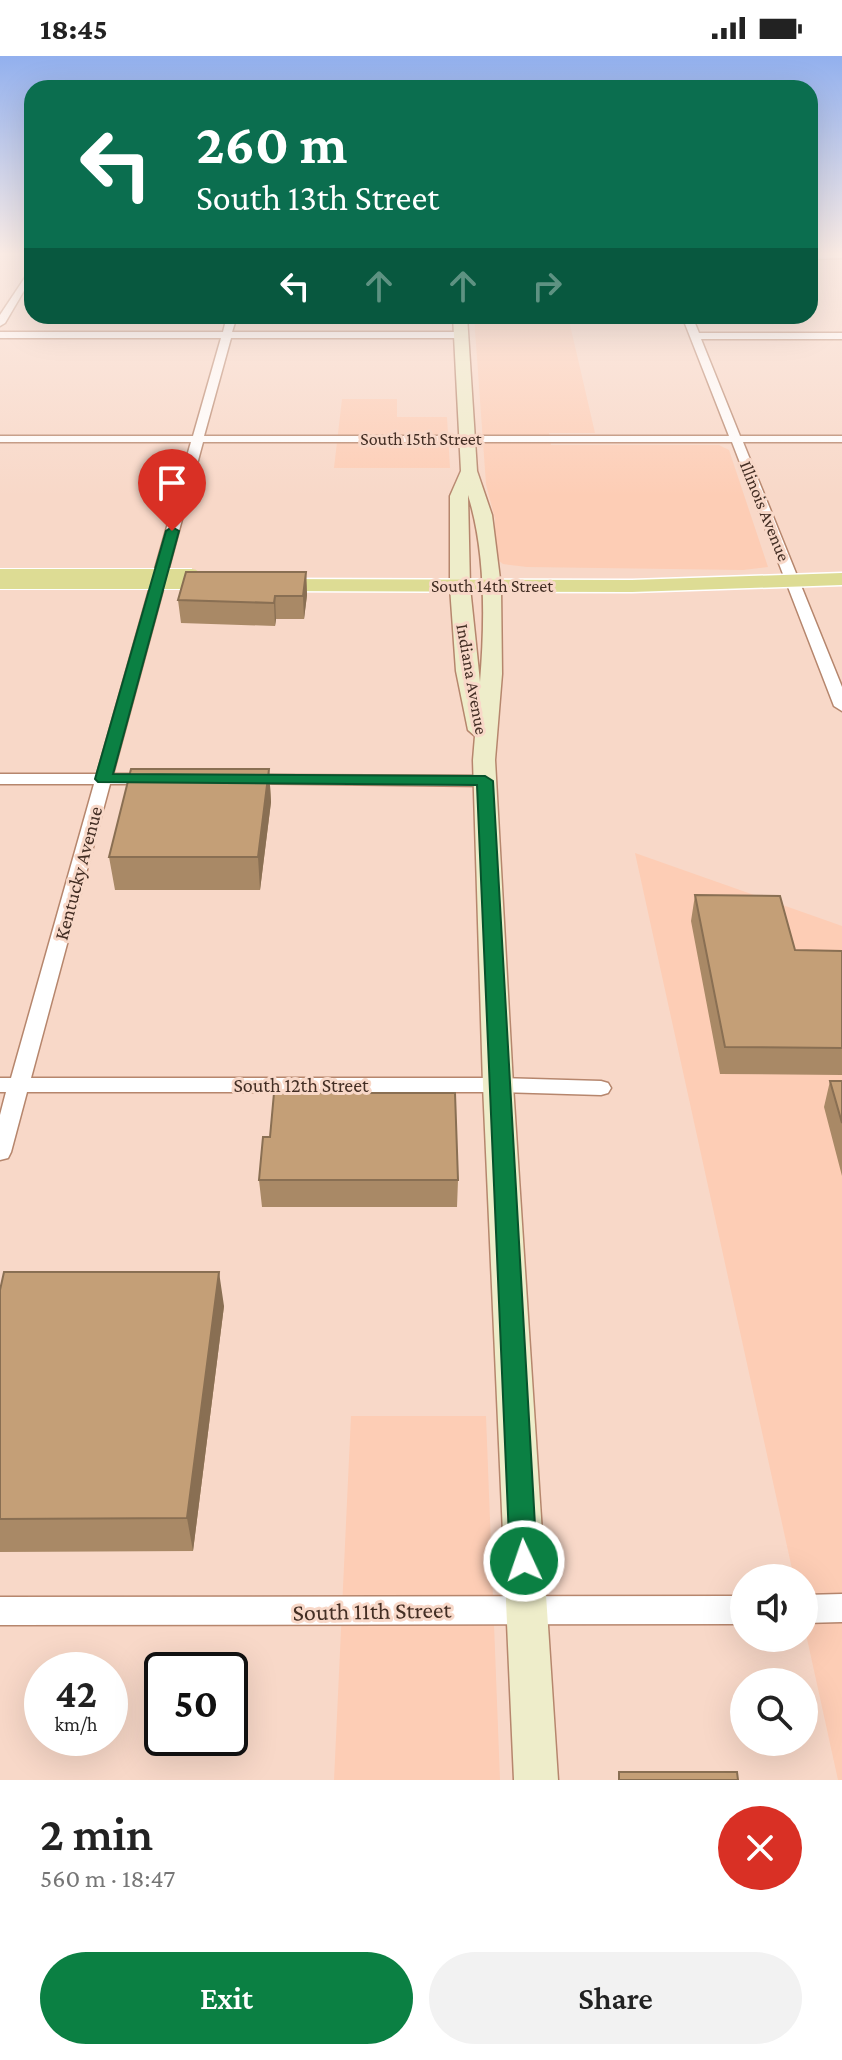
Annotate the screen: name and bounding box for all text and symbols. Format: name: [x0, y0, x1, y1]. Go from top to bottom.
text: 18:45: [40, 12, 108, 45]
icon: left: [64, 112, 168, 216]
text: 260 m: [196, 113, 347, 175]
text: South 13th Street: [196, 178, 439, 218]
icon: left: [273, 264, 317, 308]
icon: ahead: [357, 264, 401, 308]
icon: ahead: [441, 264, 485, 308]
icon: right: [525, 264, 569, 308]
street label: South 15th Street: [360, 429, 483, 449]
pin: [138, 449, 206, 531]
street label: Illinois Avenue: [736, 458, 794, 564]
icon: arrive: [150, 461, 194, 505]
street label: South 14th Street: [431, 576, 554, 596]
street label: Indiana Avenue: [452, 622, 492, 736]
street label: Kentucky Avenue: [50, 804, 107, 942]
street label: South 12th Street: [233, 1074, 369, 1096]
position arrow: [482, 1519, 566, 1603]
map controls: [730, 1564, 818, 1756]
button: sound: [730, 1564, 818, 1652]
street label: South 11th Street: [292, 1596, 453, 1625]
speed limit sign: 50: [144, 1652, 248, 1756]
button: search: [730, 1668, 818, 1756]
text: 42: [55, 1671, 97, 1716]
text: km/h: [54, 1713, 98, 1735]
button: close: [718, 1806, 802, 1890]
text: 2 min: [40, 1807, 153, 1860]
text: 560 m · 18:47: [40, 1864, 175, 1893]
button: Exit: [40, 1952, 413, 2044]
button: Share: [429, 1952, 802, 2044]

